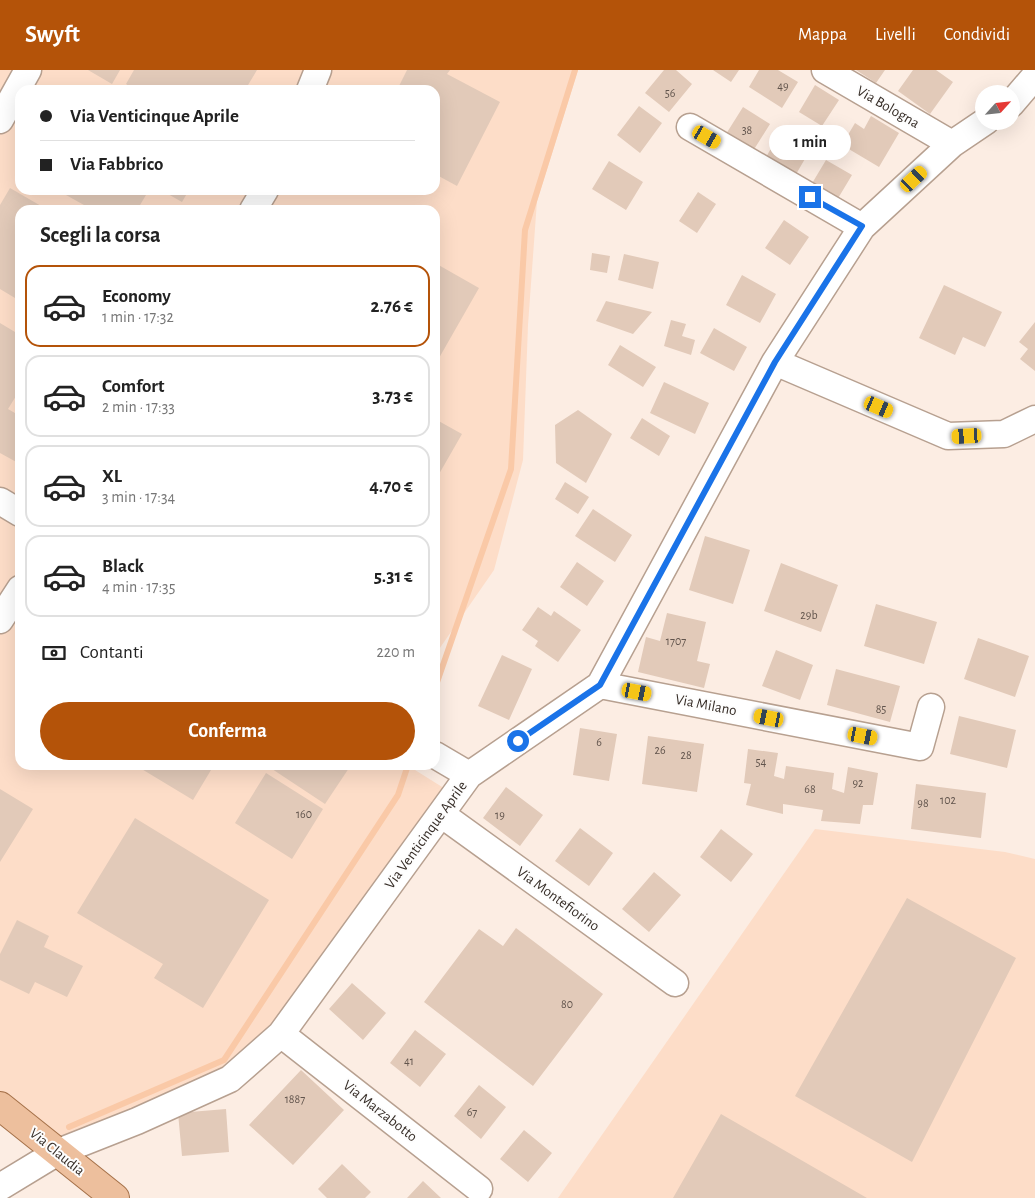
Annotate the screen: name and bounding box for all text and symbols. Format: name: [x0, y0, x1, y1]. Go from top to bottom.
text: Swyft: [25, 23, 80, 47]
text: Mappa: [798, 26, 847, 44]
text: Livelli: [875, 26, 916, 44]
text: Condividi: [944, 26, 1010, 44]
house number: 49: [777, 80, 789, 92]
street label: Via Bologna: [854, 83, 922, 131]
north arrow: [975, 85, 1020, 130]
map controls: [975, 85, 1020, 130]
house number: 56: [665, 87, 676, 99]
text: Via Venticinque Aprile: [70, 107, 239, 126]
car: [690, 123, 723, 151]
house number: 38: [742, 124, 753, 136]
callout: 1 min: [769, 124, 851, 160]
text: 1 min: [793, 134, 827, 150]
text: Via Fabbrico: [70, 155, 163, 174]
car: [897, 163, 930, 195]
route end: [799, 186, 821, 208]
text: Scegli la corsa: [40, 224, 161, 246]
icon: car: [42, 284, 87, 329]
text: Economy: [102, 287, 171, 306]
text: 2.76 €: [371, 297, 413, 316]
text: 1 min · 17:32: [102, 309, 174, 325]
icon: car: [42, 374, 87, 419]
text: Comfort: [102, 377, 164, 396]
text: 3.73 €: [372, 387, 413, 406]
car: [862, 394, 895, 420]
text: 2 min · 17:33: [102, 399, 175, 415]
car: [951, 428, 982, 444]
icon: car: [42, 464, 87, 509]
text: XL: [102, 467, 122, 486]
text: 4.70 €: [369, 477, 413, 496]
text: 3 min · 17:34: [102, 489, 175, 505]
icon: car: [42, 554, 87, 599]
text: Black: [102, 557, 144, 576]
text: 5.31 €: [374, 567, 413, 586]
text: 4 min · 17:35: [102, 579, 175, 595]
house number: 29b: [800, 609, 818, 621]
house number: 1707: [666, 635, 686, 647]
icon: cash: [40, 639, 68, 667]
text: Contanti: [80, 643, 144, 662]
text: 220 m: [377, 644, 415, 660]
car: [620, 682, 653, 702]
street label: Via Milano: [674, 692, 738, 718]
button: Conferma: [40, 702, 415, 760]
house number: 85: [876, 703, 886, 715]
car: [752, 708, 785, 728]
car: [846, 726, 879, 746]
route start: [507, 730, 529, 752]
house number: 6: [596, 736, 602, 748]
house number: 26: [654, 744, 666, 756]
house number: 28: [680, 749, 692, 761]
house number: 54: [756, 756, 767, 768]
house number: 92: [852, 777, 864, 789]
street label: Via Venticinque Aprile: [382, 778, 470, 892]
house number: 68: [804, 783, 816, 795]
house number: 102: [940, 794, 956, 806]
house number: 98: [917, 797, 929, 809]
house number: 160: [296, 808, 312, 820]
house number: 19: [495, 809, 505, 821]
street label: Via Montefiorino: [514, 864, 602, 934]
house number: 80: [561, 998, 573, 1010]
house number: 41: [404, 1055, 414, 1067]
street label: Via Marzabotto: [340, 1077, 420, 1145]
house number: 1887: [285, 1093, 305, 1105]
house number: 67: [467, 1106, 477, 1118]
street label: Via Claudia: [27, 1125, 87, 1179]

